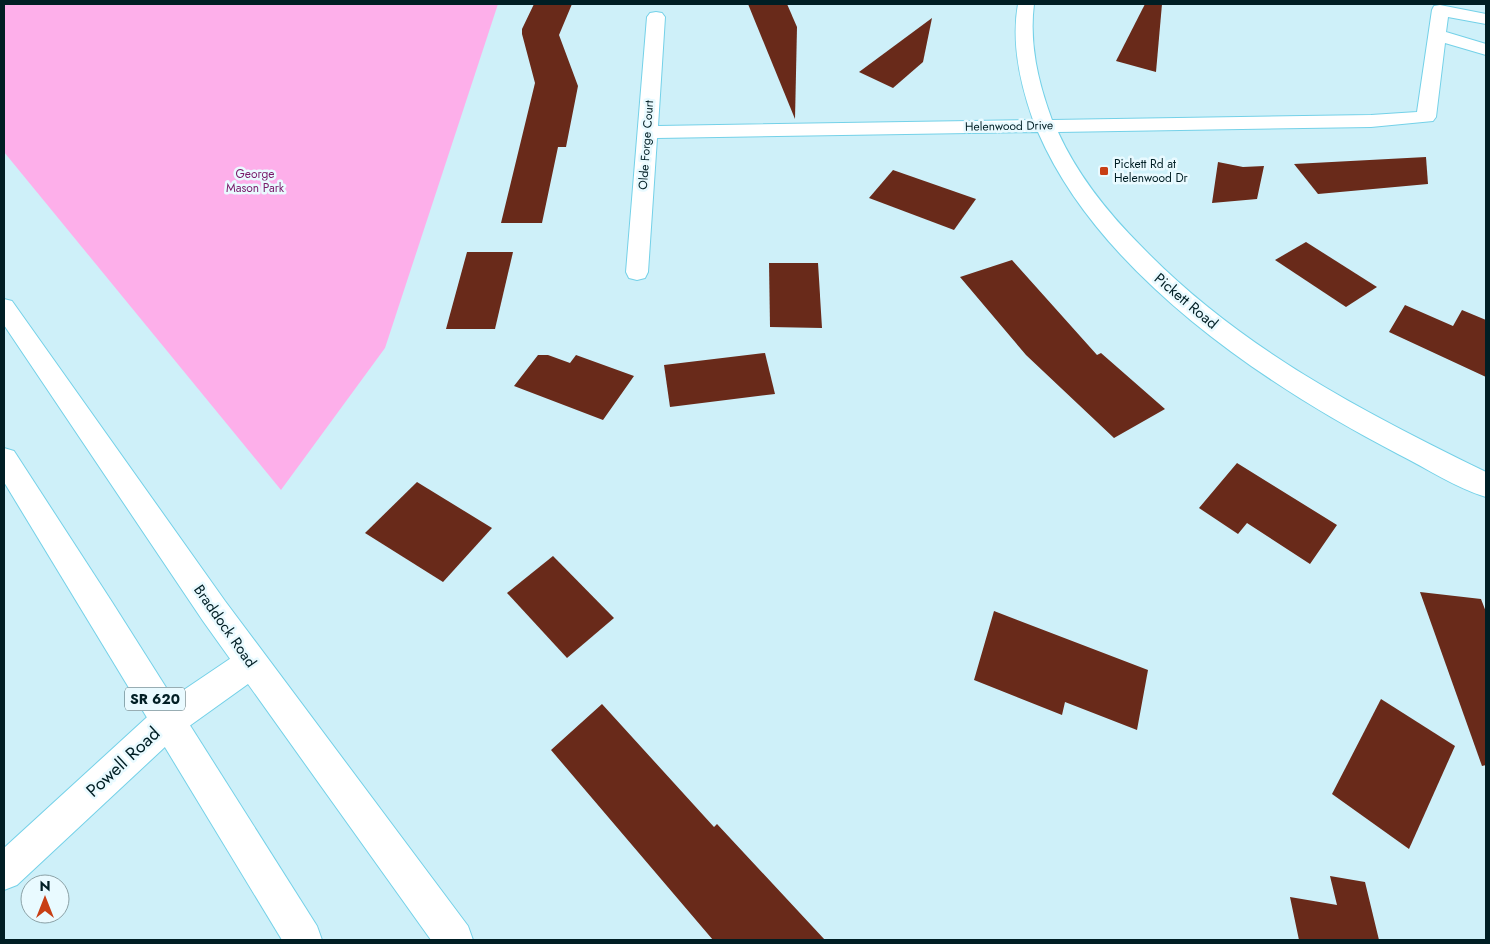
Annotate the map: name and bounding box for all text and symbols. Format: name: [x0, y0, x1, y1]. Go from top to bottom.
street label: Olde Forge Court: [634, 100, 658, 190]
street label: Helenwood Drive: [965, 116, 1053, 136]
place label: Pickett Rd at Helenwood Dr: [1114, 155, 1189, 187]
park label: George Mason Park: [226, 165, 285, 197]
marker: Pickett Rd at Helenwood Dr: [1098, 165, 1110, 177]
street label: Pickett Road: [1149, 268, 1223, 334]
street label: Braddock Road: [188, 580, 262, 672]
road number: SR 620: [125, 688, 185, 711]
street label: Powell Road: [80, 721, 166, 803]
north arrow: [20, 874, 70, 924]
text: N: [39, 876, 51, 896]

